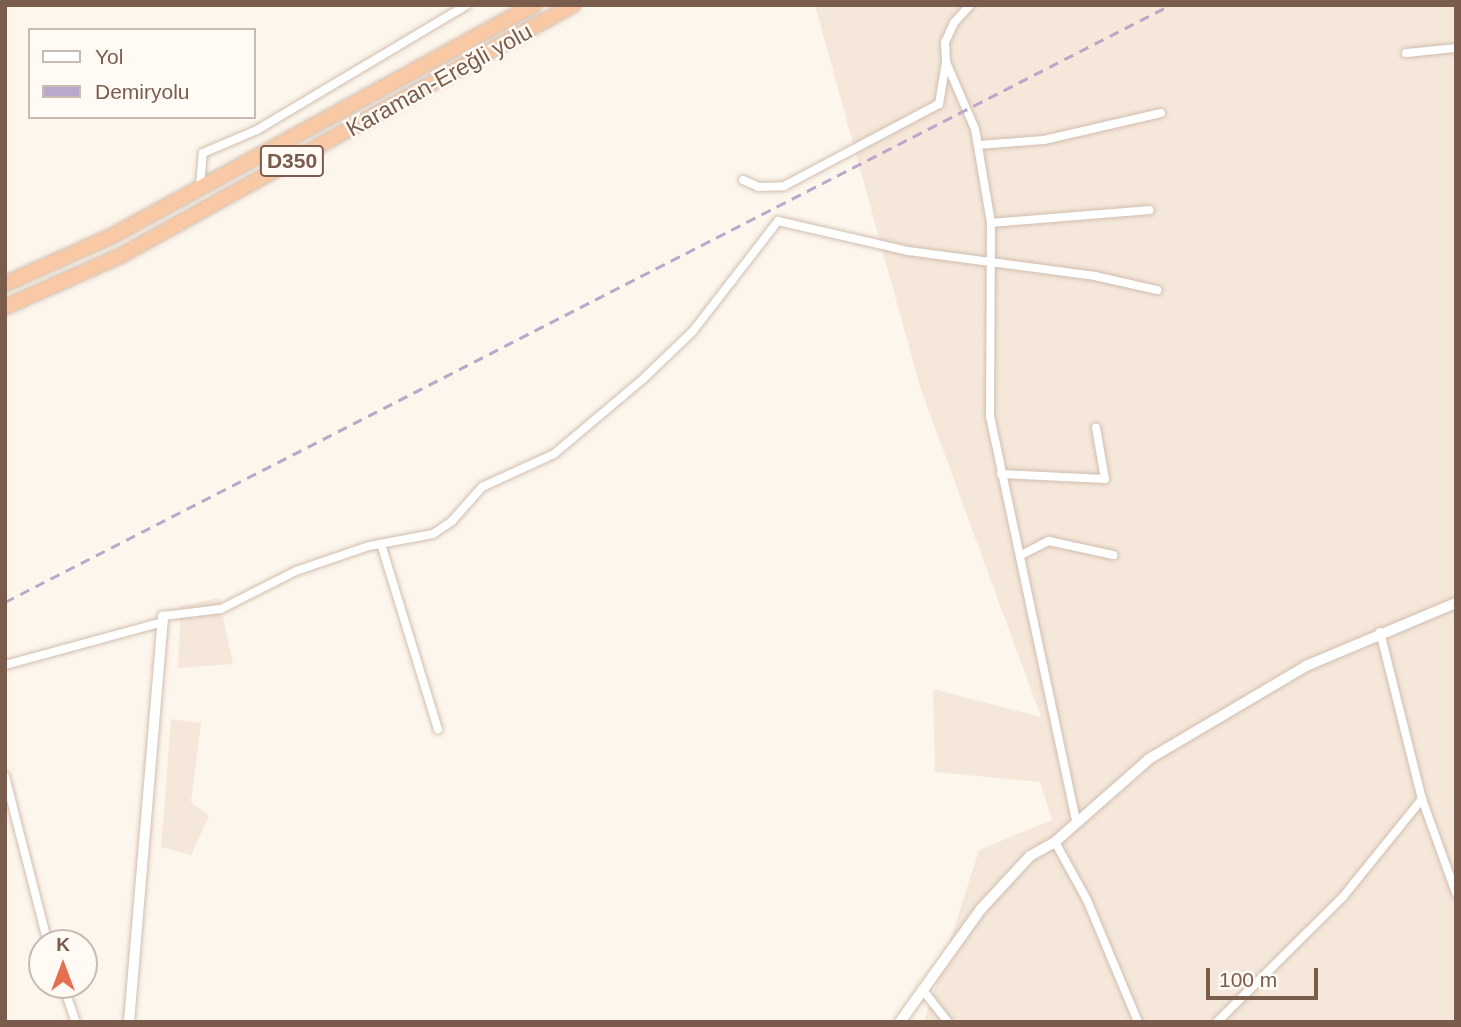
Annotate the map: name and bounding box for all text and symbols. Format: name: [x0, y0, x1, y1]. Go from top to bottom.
street label: Karaman-Ereğli yolu: [341, 17, 537, 143]
legend: [28, 28, 256, 119]
text: Yol: [95, 45, 123, 68]
text: Demiryolu: [95, 80, 190, 103]
road number: D350: [259, 144, 325, 178]
north arrow: [28, 929, 98, 999]
text: K: [56, 934, 70, 955]
scale bar: [1209, 954, 1321, 998]
text: 100 m: [1219, 968, 1277, 991]

